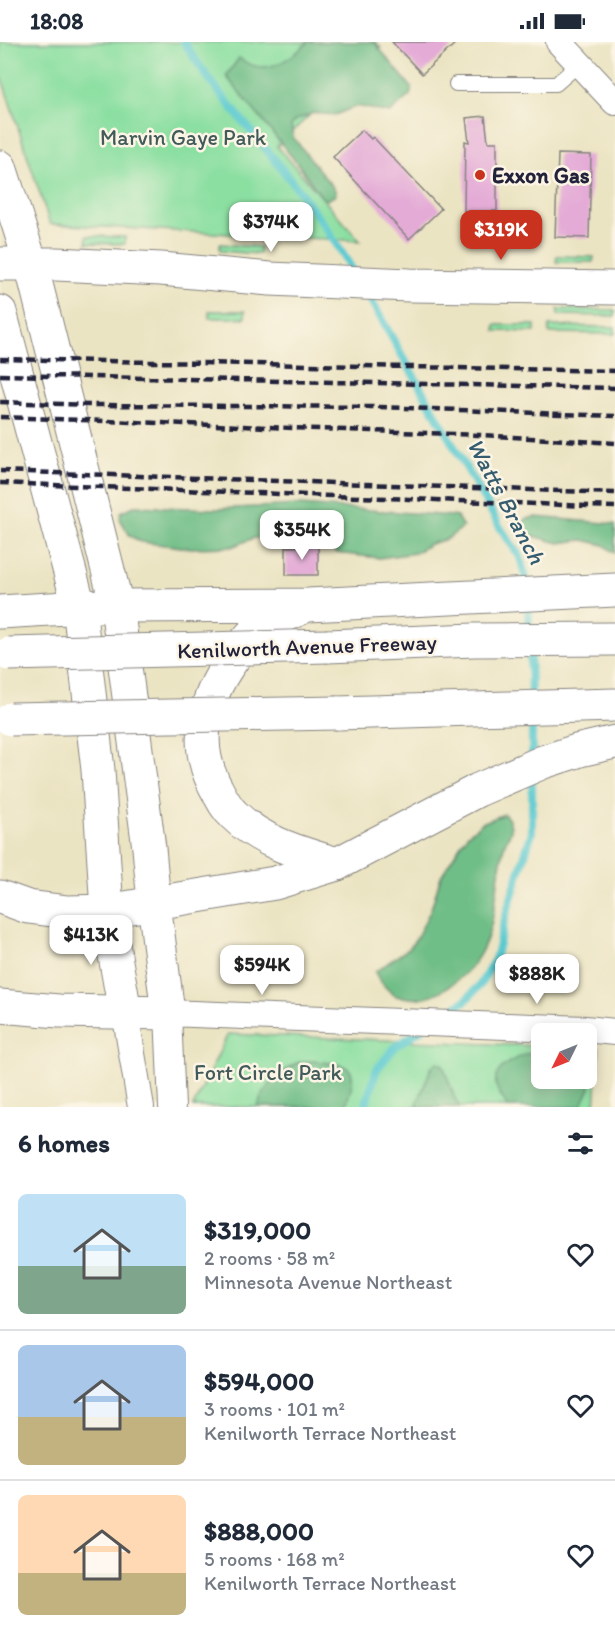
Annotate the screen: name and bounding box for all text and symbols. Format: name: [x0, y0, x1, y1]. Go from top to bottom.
text: 18:08: [30, 8, 83, 35]
park label: Marvin Gaye Park: [100, 124, 267, 151]
place label: Exxon Gas: [492, 162, 590, 189]
marker: Exxon Gas: [473, 168, 487, 182]
pin: $374K: [229, 202, 313, 253]
text: $374K: [243, 209, 299, 233]
pin: $319K: [459, 210, 543, 261]
text: $319K: [474, 217, 528, 241]
water label: Watts Branch: [461, 433, 552, 569]
pin: $354K: [260, 510, 344, 561]
text: $354K: [274, 517, 330, 541]
street label: Kenilworth Avenue Freeway: [177, 628, 438, 665]
pin: $413K: [49, 915, 133, 966]
text: $413K: [63, 922, 119, 946]
pin: $594K: [220, 945, 304, 996]
text: $594K: [234, 952, 290, 976]
pin: $888K: [495, 954, 579, 1005]
text: $888K: [509, 961, 565, 985]
north arrow: [531, 1023, 597, 1089]
map controls: [531, 1023, 597, 1089]
park label: Fort Circle Park: [194, 1059, 343, 1086]
text: 6 homes: [18, 1127, 110, 1159]
icon: filters: [564, 1127, 597, 1160]
text: $319,000: [204, 1214, 311, 1246]
icon: home: [66, 1218, 138, 1290]
icon: heart: [564, 1238, 597, 1271]
text: 2 rooms · 58 m²: [204, 1246, 335, 1270]
text: Minnesota Avenue Northeast: [204, 1270, 452, 1294]
text: $594,000: [204, 1365, 314, 1397]
icon: home: [66, 1369, 138, 1441]
icon: heart: [564, 1389, 597, 1422]
text: 3 rooms · 101 m²: [204, 1397, 345, 1421]
text: Kenilworth Terrace Northeast: [204, 1421, 456, 1445]
text: $888,000: [204, 1515, 314, 1547]
icon: home: [66, 1519, 138, 1591]
icon: heart: [564, 1539, 597, 1572]
text: 5 rooms · 168 m²: [204, 1547, 345, 1571]
text: Kenilworth Terrace Northeast: [204, 1571, 456, 1595]

